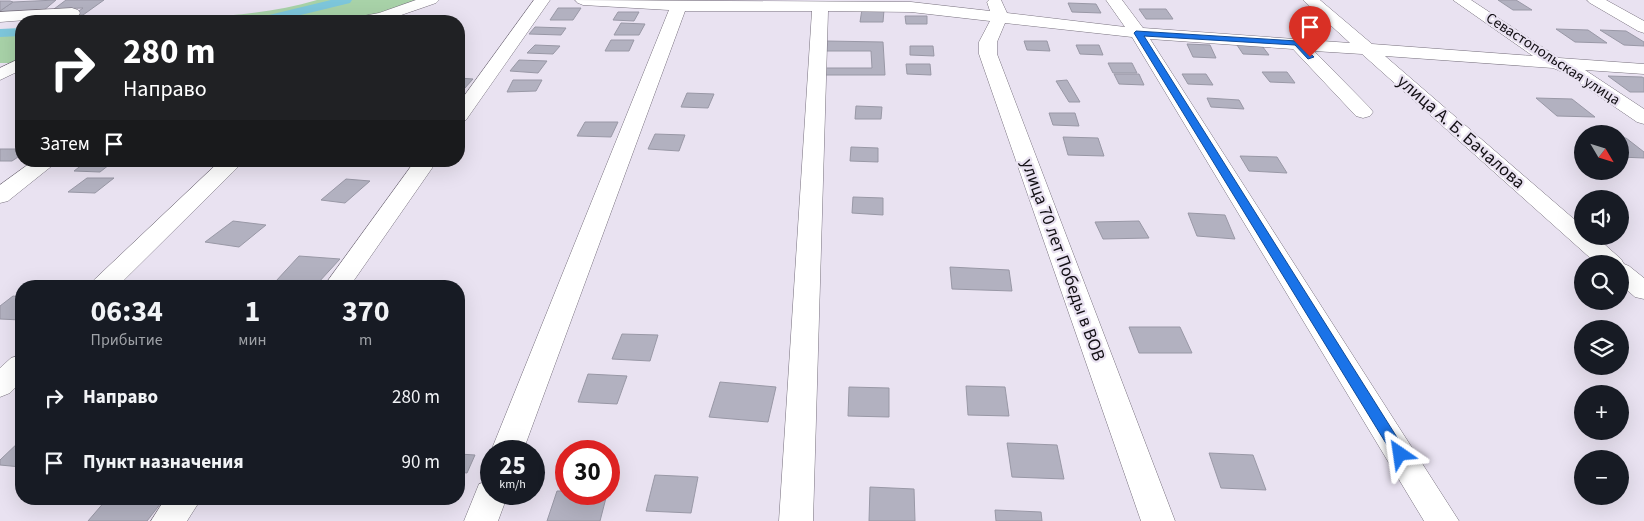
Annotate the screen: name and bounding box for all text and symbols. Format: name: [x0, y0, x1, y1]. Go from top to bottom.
pin: [1289, 6, 1331, 57]
street label: Севастопольская улица: [1482, 8, 1624, 110]
icon: arrive: [1296, 13, 1324, 41]
text: 280 m: [123, 27, 215, 77]
icon: right: [40, 35, 105, 100]
street label: улица А. Б. Бачалова: [1391, 69, 1531, 195]
text: Направо: [123, 73, 207, 105]
north arrow: [1574, 125, 1629, 180]
map controls: [1574, 125, 1629, 505]
icon: arrive: [100, 130, 128, 158]
text: Затем: [40, 131, 90, 158]
street label: улица 70 лет Победы в ВОВ: [1015, 155, 1111, 365]
button: sound: [1574, 190, 1629, 245]
button: search: [1574, 255, 1629, 310]
text: 06:34: [90, 290, 163, 333]
text: 1: [244, 290, 260, 333]
text: 370: [342, 290, 389, 333]
button: layers: [1574, 320, 1629, 375]
text: Прибытие: [91, 329, 163, 351]
text: мин: [238, 329, 266, 351]
text: m: [359, 329, 372, 351]
icon: right: [40, 384, 68, 412]
text: Направо: [83, 384, 158, 411]
text: 280 m: [392, 384, 440, 411]
button: +: [1574, 385, 1629, 440]
position arrow: [1373, 427, 1425, 479]
speed limit sign: 30: [555, 440, 620, 505]
text: 25: [499, 448, 526, 484]
icon: arrive: [40, 449, 68, 477]
text: Пункт назначения: [83, 449, 244, 476]
text: 90 m: [402, 449, 440, 476]
button: −: [1574, 450, 1629, 505]
text: km/h: [499, 476, 526, 493]

